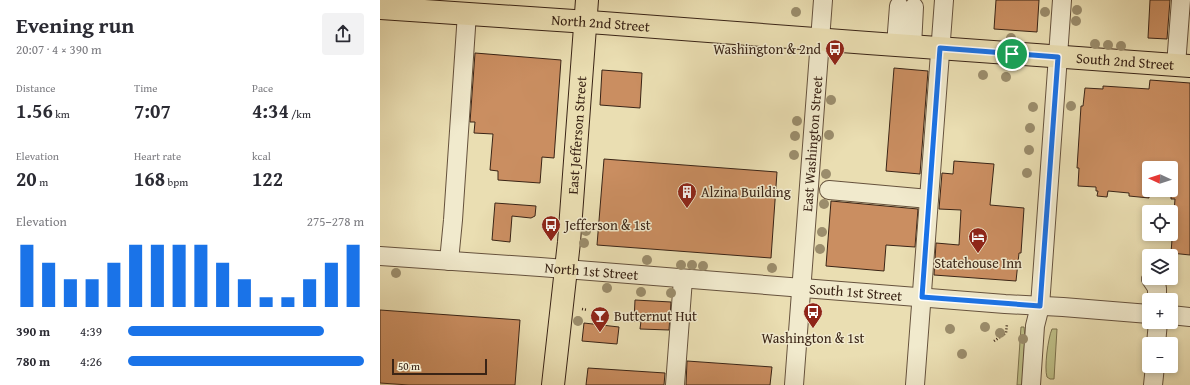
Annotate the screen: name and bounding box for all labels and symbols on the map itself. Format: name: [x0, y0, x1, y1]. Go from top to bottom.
street label: North 2nd Street: [551, 10, 651, 37]
pin: [995, 37, 1029, 71]
bus stop icon: Washington & 2nd: [824, 38, 846, 66]
place label: Washington & 2nd: [713, 39, 822, 59]
street label: South 2nd Street: [1075, 48, 1175, 75]
street label: East Jefferson Street: [563, 75, 591, 195]
street label: East Washington Street: [797, 75, 827, 212]
north arrow: [1142, 161, 1178, 197]
building icon: Alzina Building: [676, 181, 698, 209]
place label: Alzina Building: [701, 182, 791, 202]
bus stop icon: Jefferson & 1st: [540, 214, 562, 242]
place label: Jefferson & 1st: [563, 215, 651, 235]
hotel icon: Statehouse Inn: [967, 226, 989, 254]
place label: Statehouse Inn: [934, 253, 1022, 273]
street label: North 1st Street: [544, 257, 639, 285]
street label: South 1st Street: [808, 278, 903, 306]
bus stop icon: Washington & 1st: [802, 301, 824, 329]
bar icon: Butternut Hut: [589, 305, 611, 333]
place label: Butternut Hut: [614, 306, 697, 326]
place label: Washington & 1st: [762, 328, 865, 348]
scale bar: [392, 357, 487, 376]

